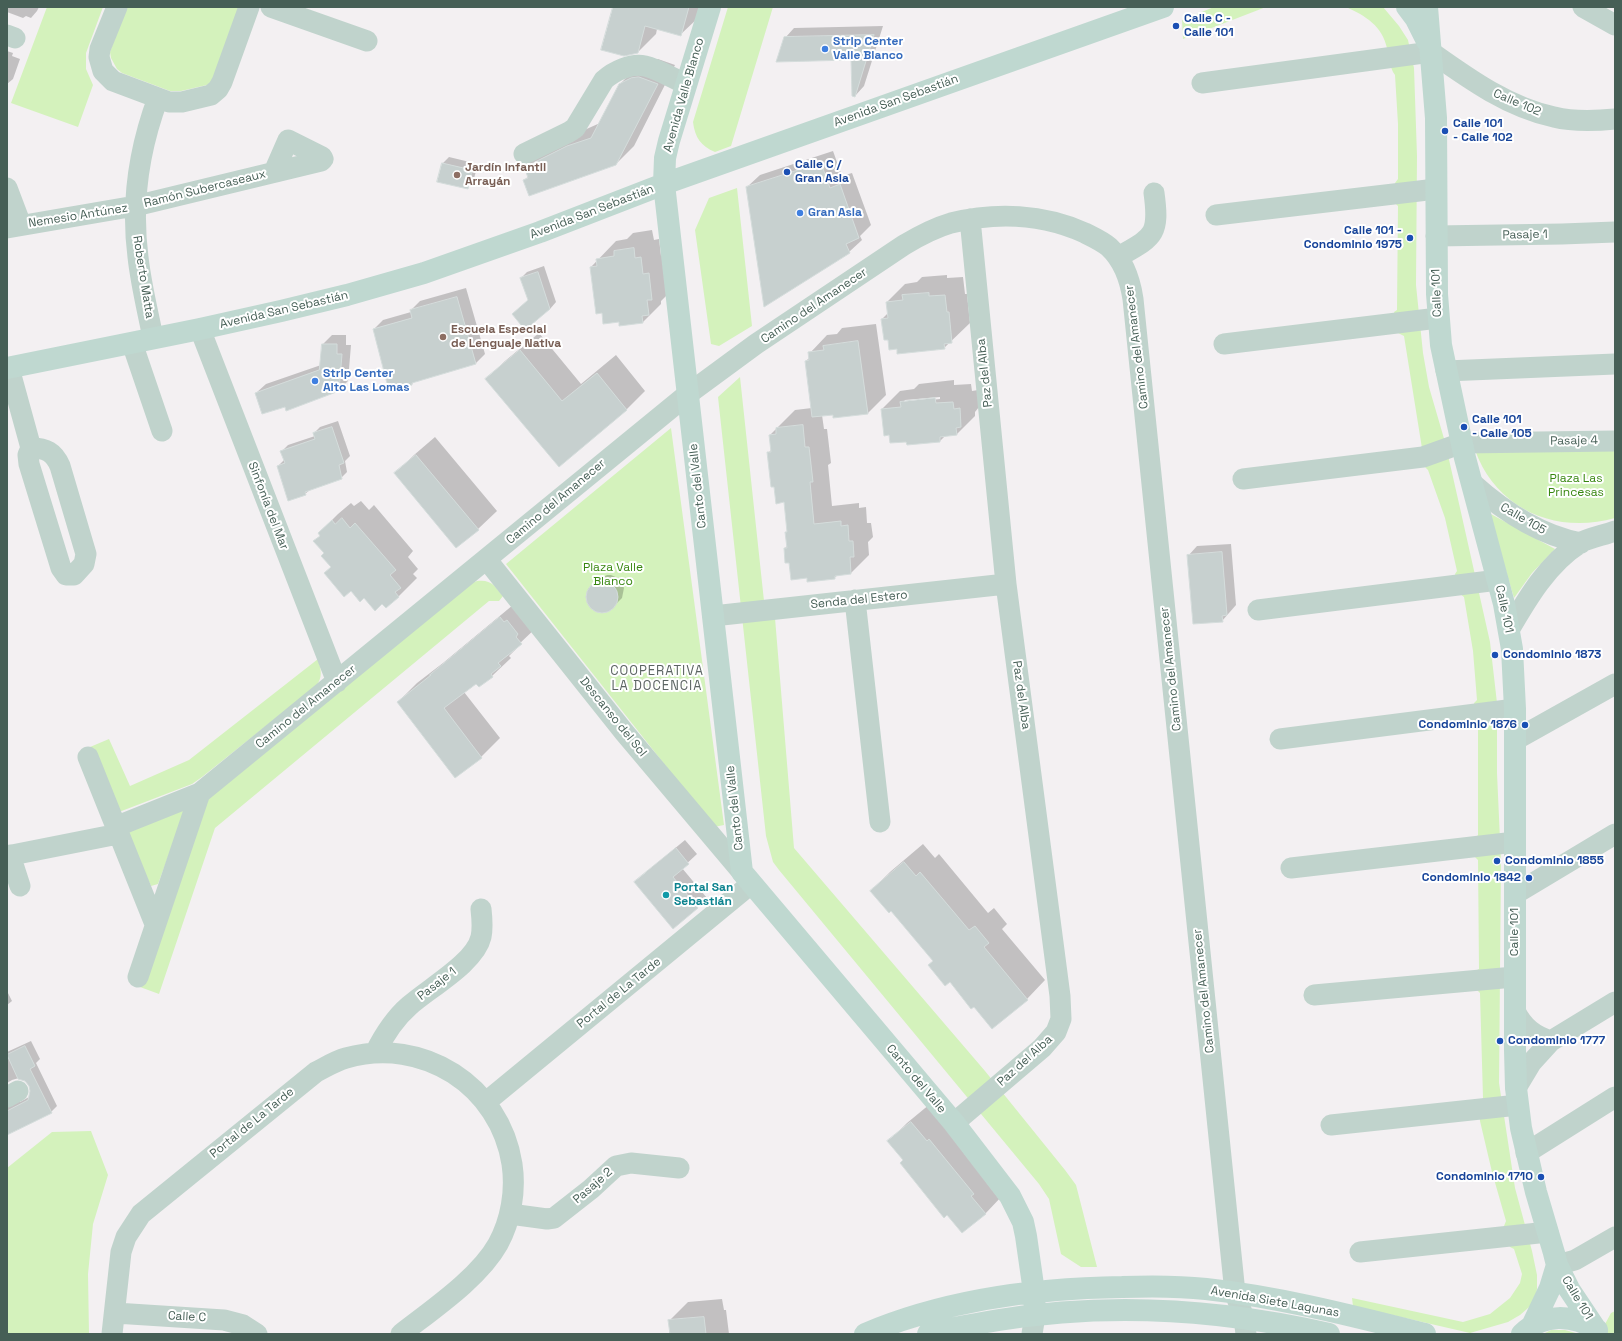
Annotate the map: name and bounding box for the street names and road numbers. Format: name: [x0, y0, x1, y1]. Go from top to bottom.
street label: Avenida Valle Blanco: [661, 36, 707, 154]
street label: Avenida San Sebastián: [832, 72, 960, 130]
street label: Calle 102: [1491, 86, 1543, 120]
street label: Ramón Subercaseaux: [143, 167, 267, 211]
street label: Avenida San Sebastián: [528, 182, 656, 242]
street label: Nemesio Antúnez: [27, 201, 129, 231]
street label: Pasaje 1: [1502, 227, 1548, 243]
street label: Roberto Matta: [129, 235, 157, 319]
street label: Camino del Amanecer: [758, 265, 870, 347]
street label: Calle 101: [1429, 269, 1445, 317]
street label: Camino del Amanecer: [1122, 284, 1152, 410]
street label: Avenida San Sebastián: [218, 288, 350, 332]
street label: Paz del Alba: [974, 338, 996, 408]
street label: Pasaje 4: [1550, 433, 1598, 449]
street label: Canto del Valle: [686, 443, 710, 529]
street label: Camino del Amanecer: [504, 456, 608, 548]
street label: Sinfonía del Mar: [245, 460, 291, 552]
street label: Calle 105: [1498, 500, 1548, 538]
street label: Calle 101: [1492, 584, 1516, 634]
street label: Senda del Estero: [810, 588, 908, 612]
street label: Camino del Amanecer: [1157, 606, 1185, 732]
street label: Paz del Alba: [1009, 660, 1033, 730]
street label: Camino del Amanecer: [253, 662, 359, 752]
street label: Descanso del Sol: [577, 674, 649, 760]
street label: Canto del Valle: [723, 765, 747, 851]
street label: Calle 101: [1508, 908, 1522, 956]
street label: Camino del Amanecer: [1190, 928, 1218, 1054]
street label: Portal de La Tarde: [574, 955, 664, 1031]
street label: Pasaje 1: [415, 964, 459, 1004]
street label: Paz del Alba: [994, 1032, 1056, 1090]
street label: Canto del Valle: [883, 1042, 949, 1116]
street label: Portal de La Tarde: [207, 1085, 297, 1161]
street label: Pasaje 2: [570, 1165, 616, 1207]
street label: Calle 101: [1558, 1274, 1596, 1322]
street label: Avenida Siete Lagunas: [1210, 1284, 1340, 1320]
street label: Calle C: [167, 1309, 207, 1325]

